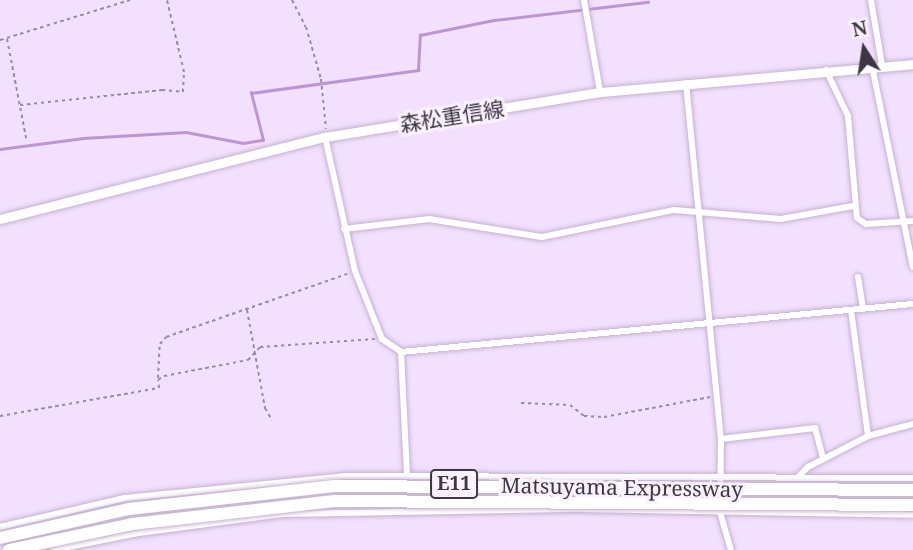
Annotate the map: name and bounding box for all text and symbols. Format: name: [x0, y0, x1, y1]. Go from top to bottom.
north arrow: [829, 14, 899, 84]
text: N: [850, 14, 870, 43]
street label: 森松重信線: [398, 95, 506, 137]
road number: E11: [430, 468, 478, 499]
street label: Matsuyama Expressway: [501, 472, 743, 502]

